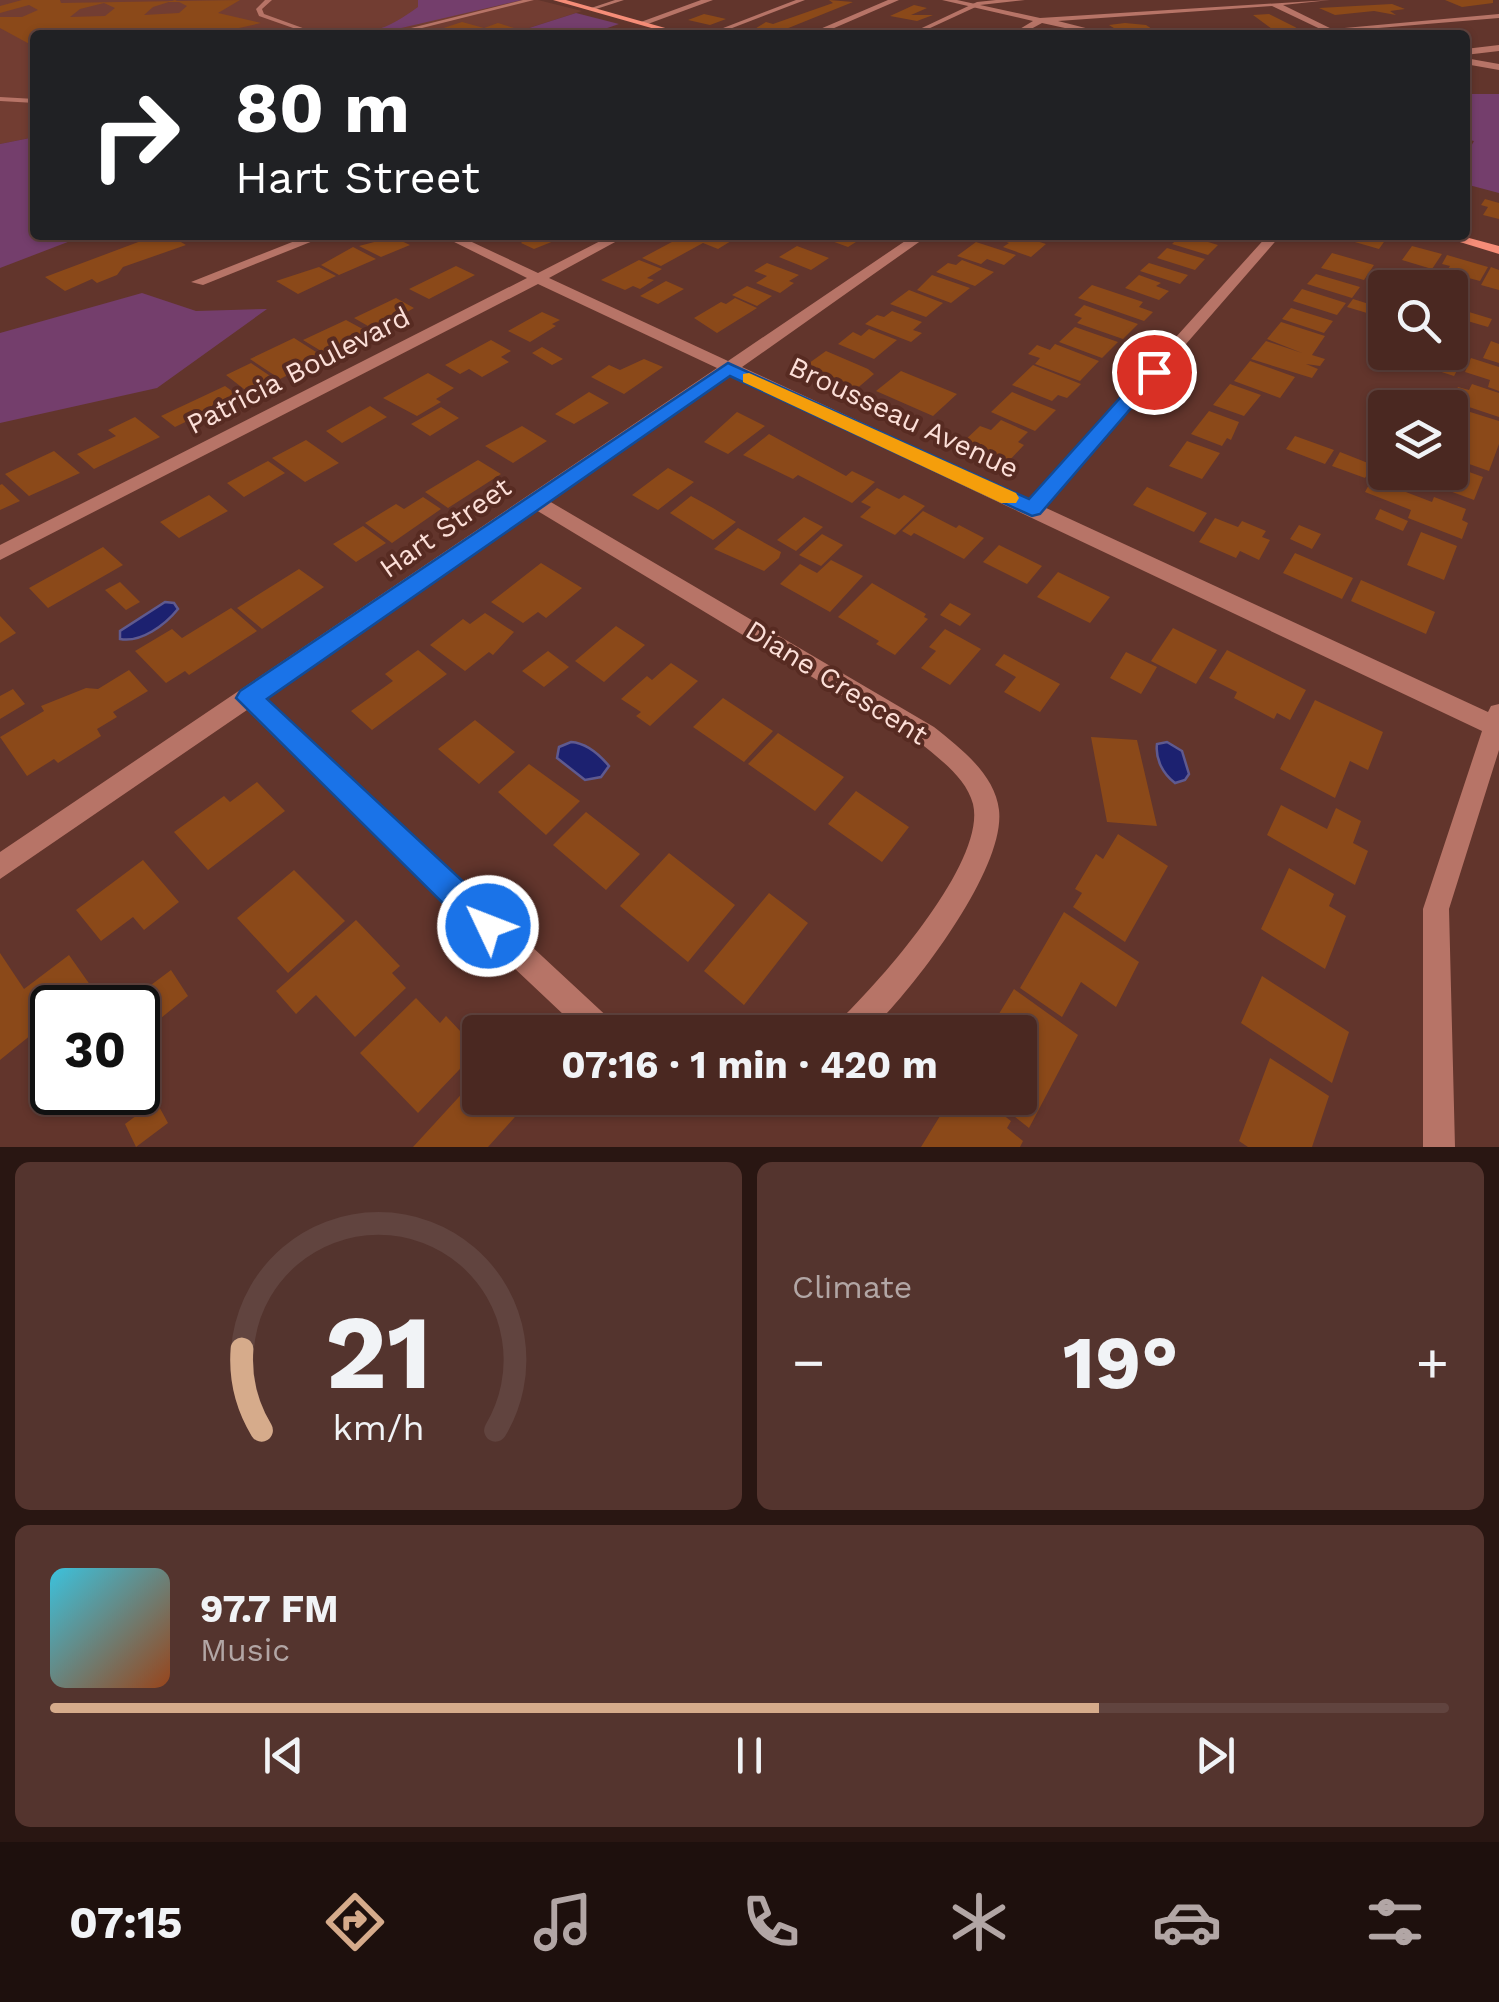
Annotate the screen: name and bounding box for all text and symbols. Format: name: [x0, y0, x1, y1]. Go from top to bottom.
text: 80 m: [235, 67, 410, 149]
icon: right: [70, 70, 200, 200]
text: Hart Street: [235, 151, 480, 204]
map controls: [1368, 270, 1468, 490]
button: search: [1368, 270, 1468, 370]
street label: Patricia Boulevard: [181, 300, 415, 441]
pin: [1112, 330, 1197, 415]
icon: arrive: [1127, 345, 1182, 400]
street label: Brousseau Avenue: [784, 350, 1024, 485]
button: layers: [1368, 390, 1468, 490]
street label: Hart Street: [373, 470, 517, 585]
street label: Diane Crescent: [740, 613, 934, 752]
position arrow: [436, 874, 540, 978]
speed limit sign: 30: [30, 985, 160, 1115]
text: 07:16 · 1 min · 420 m: [561, 1043, 938, 1087]
text: Climate: [792, 1268, 912, 1306]
text: 21: [325, 1291, 432, 1413]
text: 19°: [1063, 1318, 1178, 1406]
text: −: [792, 1330, 825, 1394]
text: +: [1416, 1330, 1449, 1394]
text: km/h: [332, 1407, 425, 1449]
text: 97.7 FM: [200, 1587, 339, 1631]
text: Music: [200, 1631, 290, 1669]
icon: previous: [256, 1728, 311, 1783]
icon: pause: [722, 1728, 777, 1783]
icon: next: [1188, 1728, 1243, 1783]
icon: directions: [320, 1887, 390, 1957]
icon: music: [528, 1887, 598, 1957]
icon: phone: [736, 1887, 806, 1957]
icon: climate: [944, 1887, 1014, 1957]
icon: car: [1152, 1887, 1222, 1957]
icon: filters: [1360, 1887, 1430, 1957]
text: 07:15: [69, 1896, 183, 1949]

